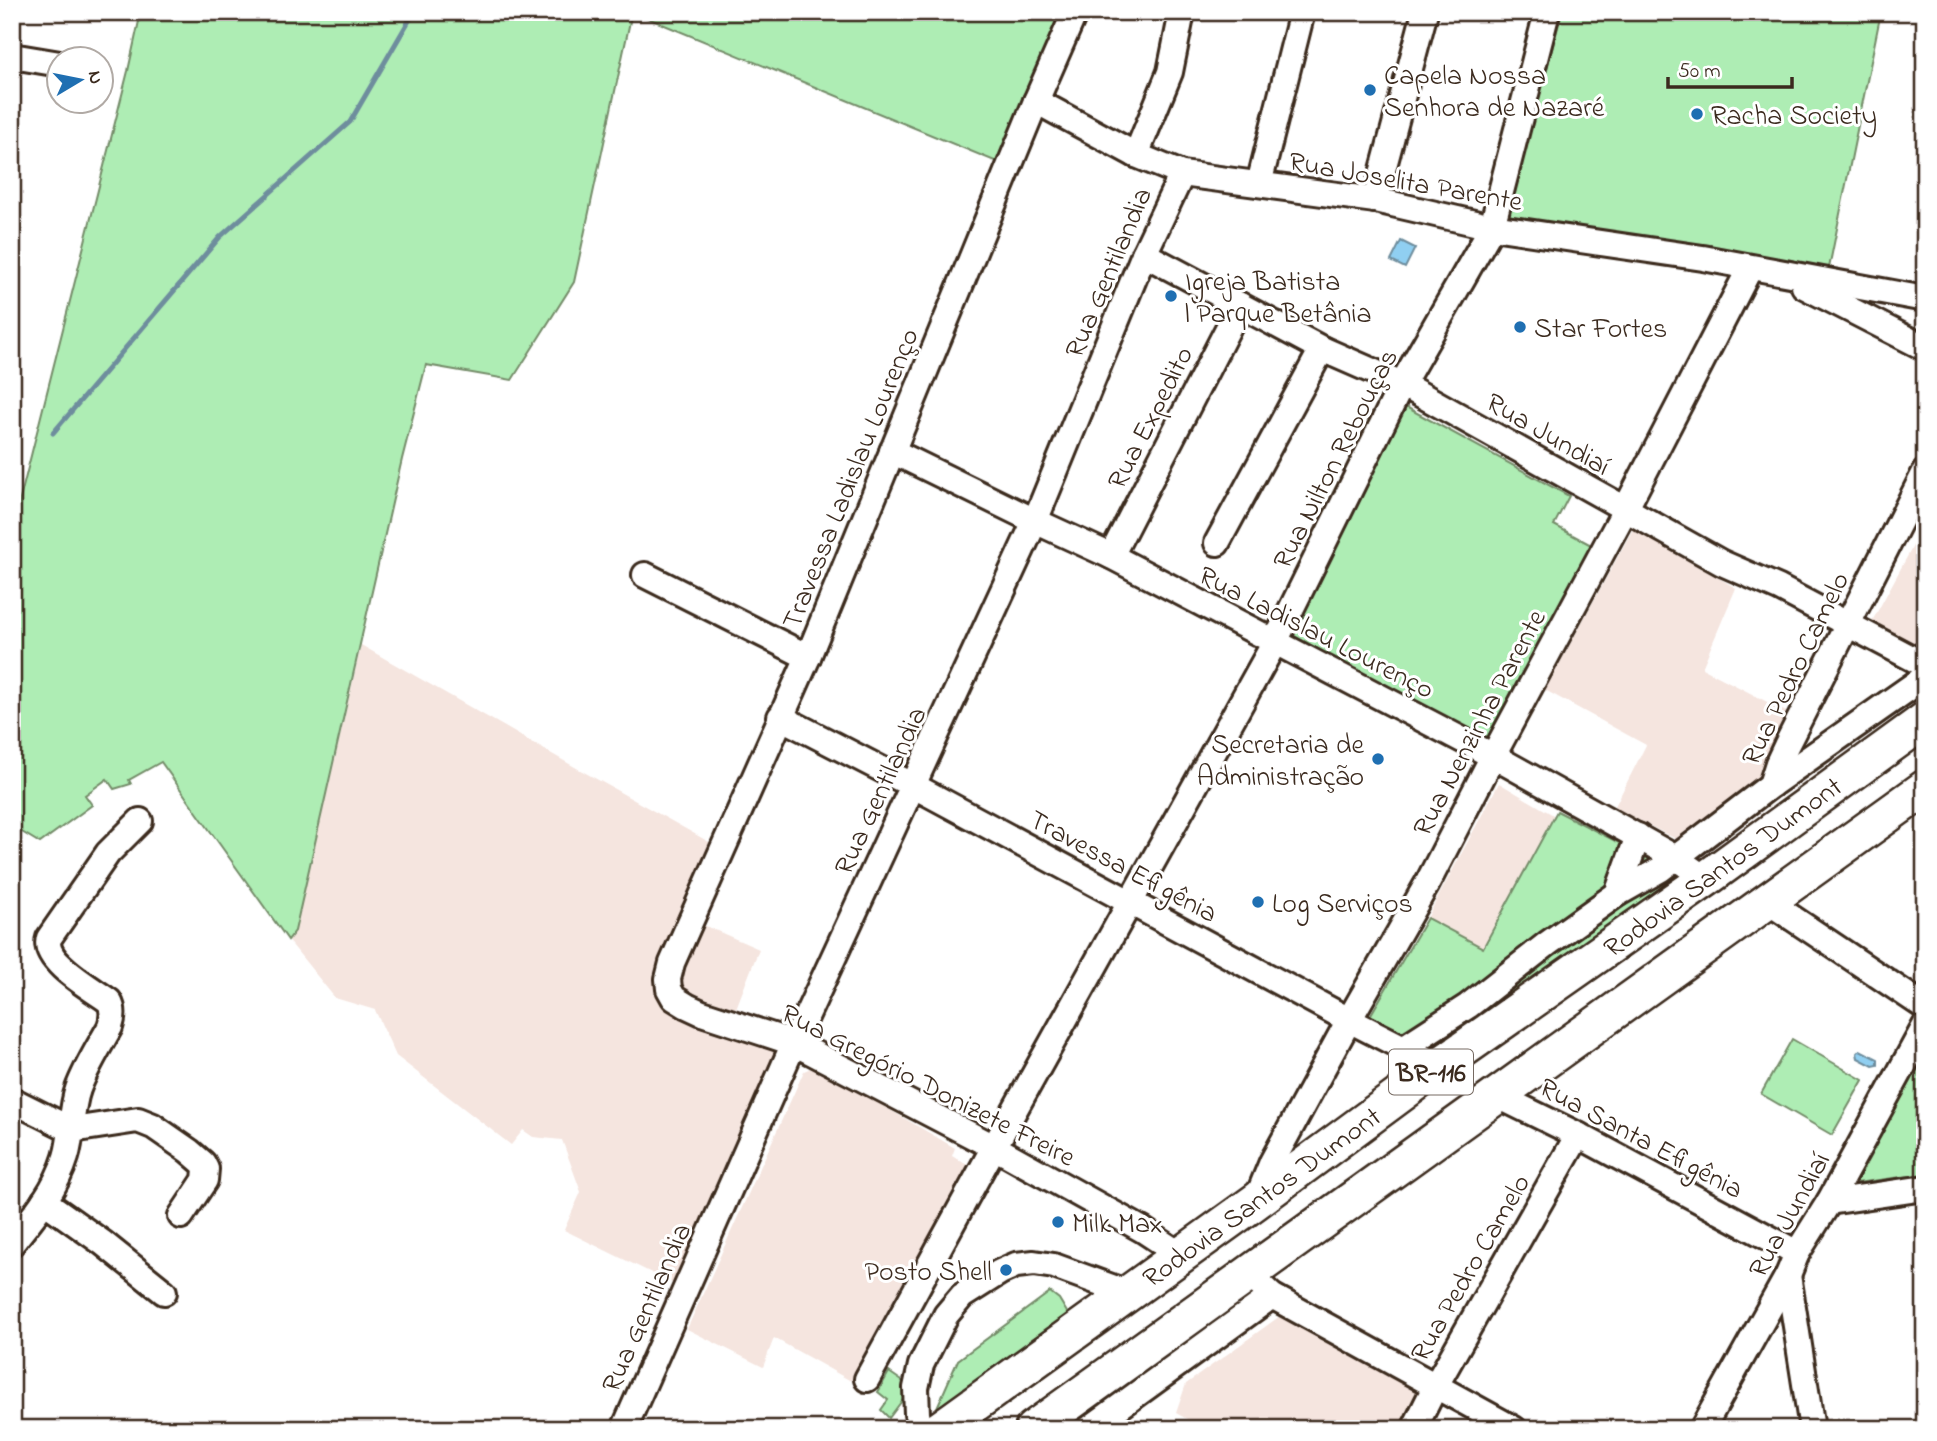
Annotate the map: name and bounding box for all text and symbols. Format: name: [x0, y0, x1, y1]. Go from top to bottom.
north arrow: [46, 46, 116, 116]
scale bar: [1668, 46, 1792, 90]
place label: Capela Nossa Senhora de Nazaré: [1384, 57, 1605, 130]
text: 50 m: [1678, 57, 1721, 87]
text: N: [80, 69, 109, 86]
marker: Capela Nossa Senhora de Nazaré: [1362, 82, 1378, 98]
place label: Racha Society: [1711, 97, 1877, 138]
marker: Racha Society: [1689, 106, 1705, 122]
street label: Rua Joselita Parente: [1285, 143, 1526, 224]
street label: Rua Gentilandia: [1056, 182, 1165, 365]
place label: Igreja Batista | Parque Betânia: [1185, 263, 1372, 336]
marker: Igreja Batista | Parque Betânia: [1163, 288, 1179, 304]
place label: Star Fortes: [1534, 310, 1667, 351]
marker: Star Fortes: [1512, 319, 1528, 335]
street label: Travessa Ladislau Lourenço: [773, 323, 931, 636]
street label: Rua Expedito: [1099, 340, 1206, 497]
street label: Rua Nilton Rebouças: [1264, 342, 1410, 577]
street label: Rua Jundiaí: [1477, 384, 1617, 488]
street label: Rua Ladislau Lourenço: [1190, 557, 1440, 711]
street label: Rua Pedro Camelo: [1733, 566, 1862, 773]
street label: Rua Nenzinha Parente: [1404, 603, 1558, 844]
street label: Rua Gentilandia: [825, 701, 939, 882]
place label: Secretaria de Administração: [1197, 726, 1364, 799]
marker: Secretaria de Administração: [1370, 751, 1386, 767]
street label: Rodovia Santos Dumont: [1596, 768, 1852, 970]
street label: Travessa Efigênia: [1021, 801, 1224, 935]
place label: Log Serviços: [1272, 885, 1413, 926]
marker: Log Serviços: [1250, 894, 1266, 910]
street label: Rua Gregório Donizete Freire: [773, 995, 1082, 1179]
road number: BR-116: [1389, 1050, 1473, 1094]
street label: Rua Santa Efigênia: [1531, 1069, 1750, 1211]
street label: Rodovia Santos Dumont: [1135, 1098, 1391, 1300]
street label: Rua Jundiaí: [1740, 1145, 1842, 1286]
street label: Rua Pedro Camelo: [1402, 1167, 1542, 1370]
place label: Milk Max: [1072, 1205, 1163, 1246]
marker: Milk Max: [1050, 1214, 1066, 1230]
street label: Rua Gentilandia: [593, 1217, 704, 1400]
place label: Posto Shell: [864, 1253, 992, 1294]
marker: Posto Shell: [998, 1262, 1014, 1278]

